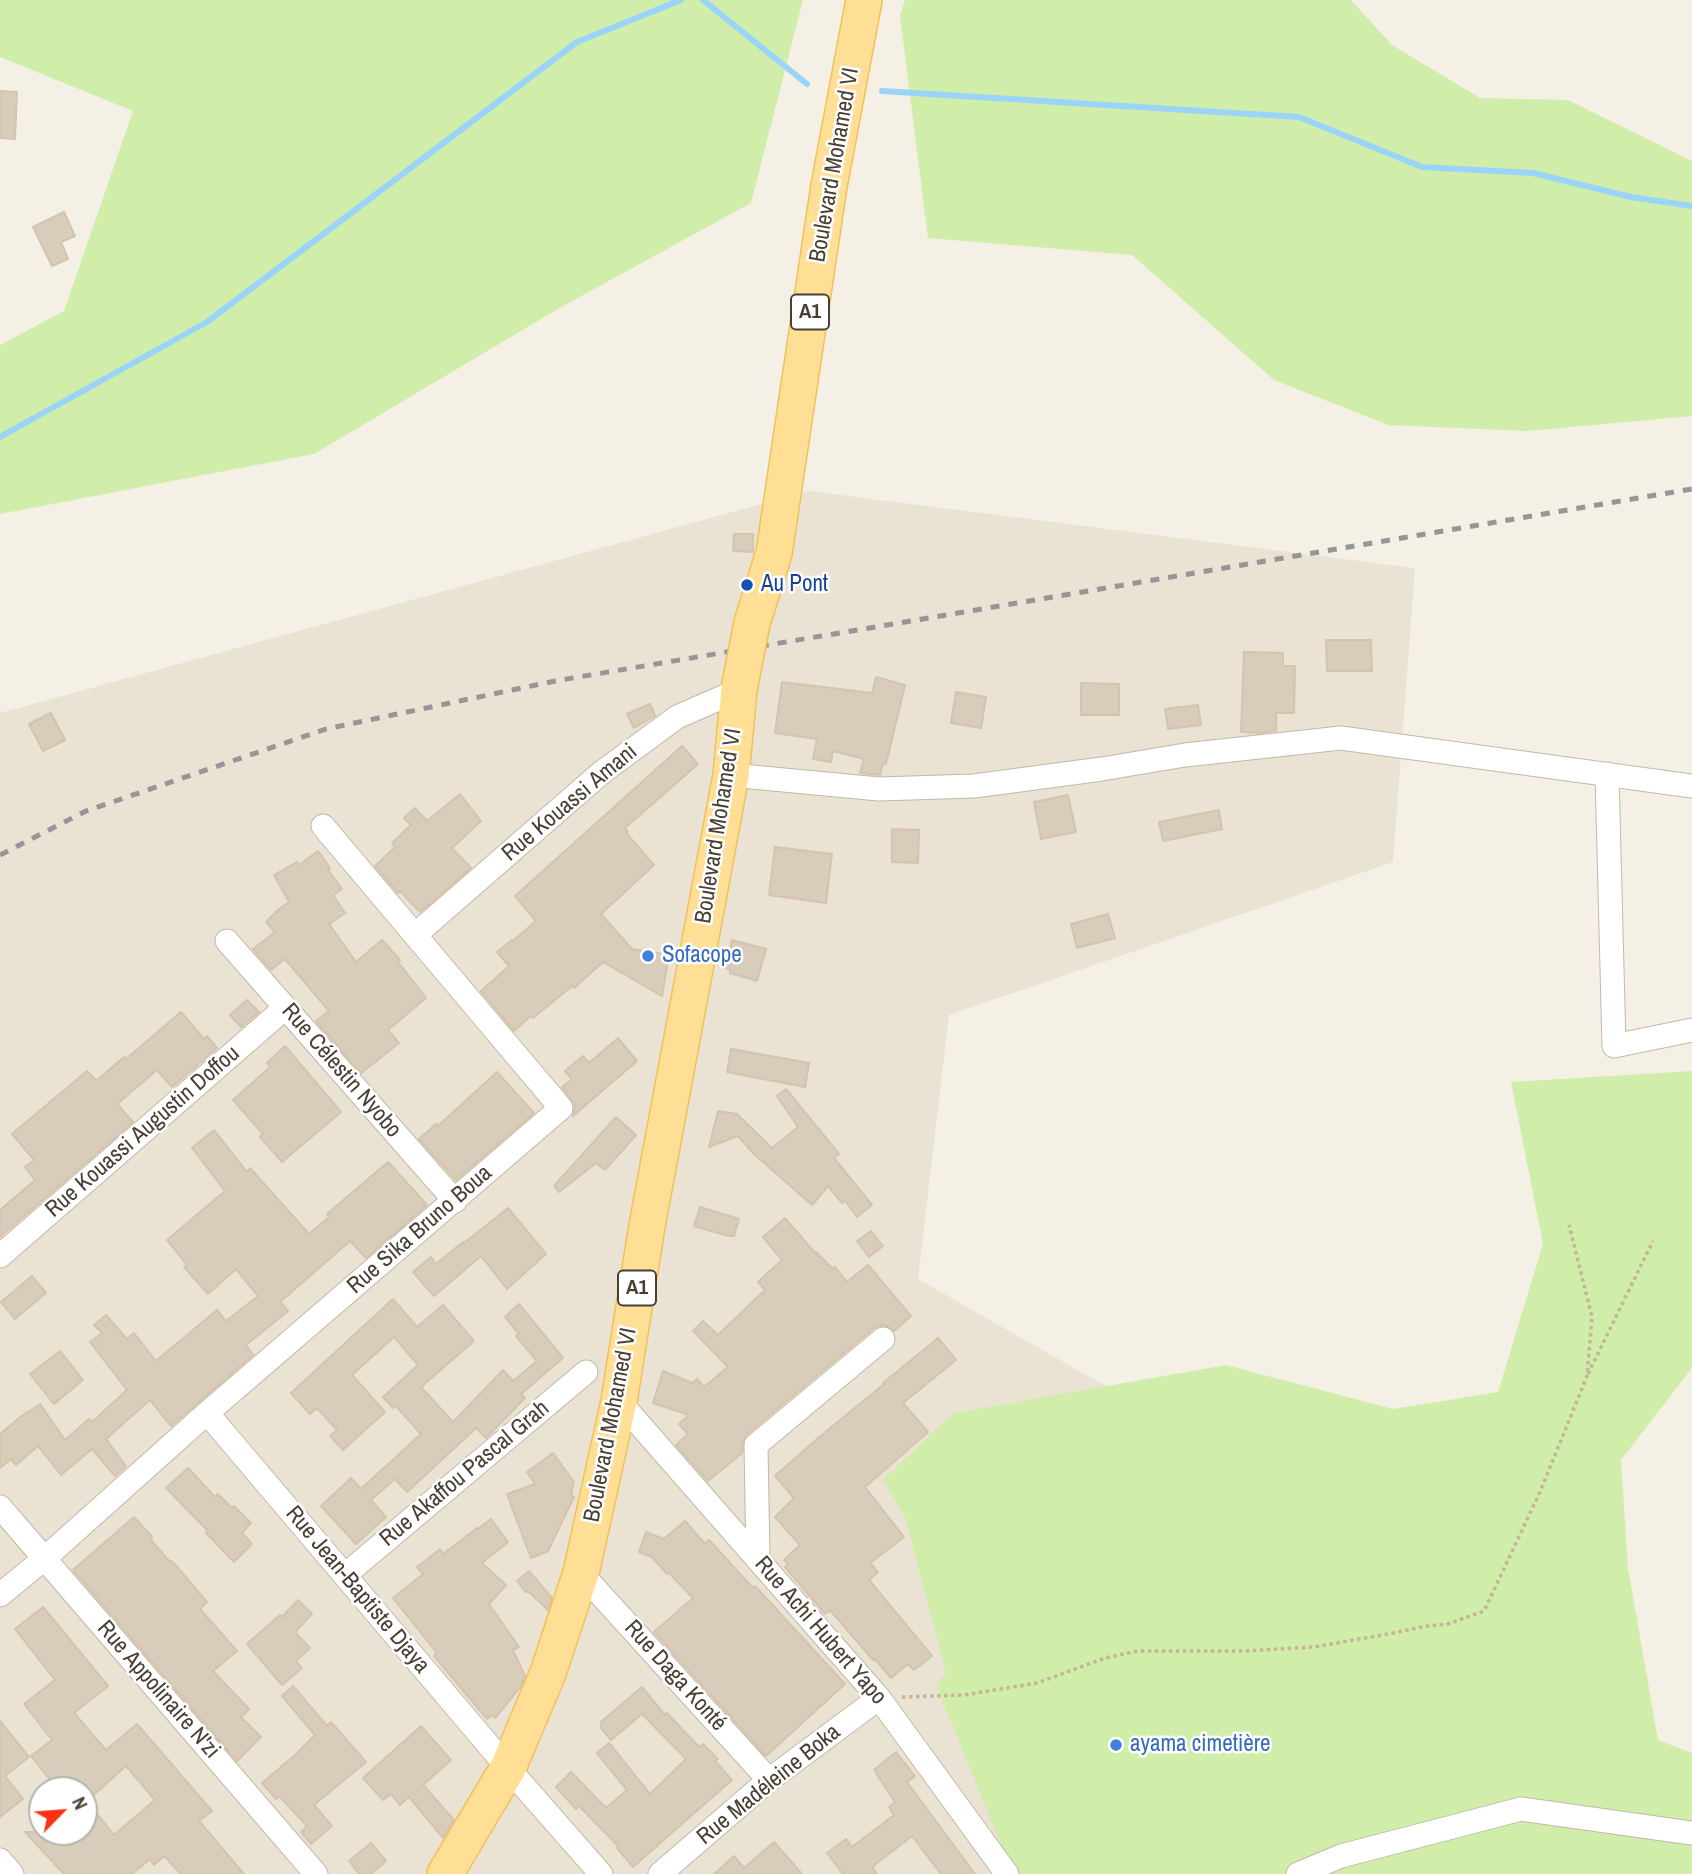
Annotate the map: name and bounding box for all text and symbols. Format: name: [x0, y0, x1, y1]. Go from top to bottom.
street label: Boulevard Mohamed VI: [804, 66, 866, 264]
road number: A1: [791, 294, 829, 330]
place label: Au Pont: [761, 571, 828, 599]
marker: Au Pont: [739, 577, 755, 593]
street label: Boulevard Mohamed VI: [690, 727, 748, 925]
street label: Rue Kouassi Amani: [497, 739, 643, 867]
place label: Sofacope: [662, 942, 742, 970]
marker: Sofacope: [640, 948, 656, 964]
street label: Rue Célestin Nyobo: [275, 998, 407, 1144]
street label: Rue Kouassi Augustin Doffou: [40, 1040, 246, 1224]
street label: Rue Sika Bruno Boua: [342, 1160, 498, 1300]
road number: A1: [618, 1270, 656, 1306]
street label: Boulevard Mohamed VI: [579, 1326, 643, 1524]
street label: Rue Akaffou Pascal Grah: [375, 1395, 555, 1553]
street label: Rue Jean-Baptiste Djaya: [279, 1501, 435, 1679]
street label: Rue Achi Hubert Yapo: [748, 1551, 892, 1711]
street label: Rue Appolinaire N'zi: [91, 1615, 225, 1765]
street label: Rue Daga Konté: [618, 1615, 732, 1737]
street label: Rue Madéleine Boka: [692, 1719, 846, 1851]
place label: ayama cimetière: [1130, 1731, 1270, 1759]
marker: ayama cimetière: [1108, 1737, 1124, 1753]
north arrow: [28, 1776, 98, 1846]
text: N: [66, 1792, 94, 1814]

